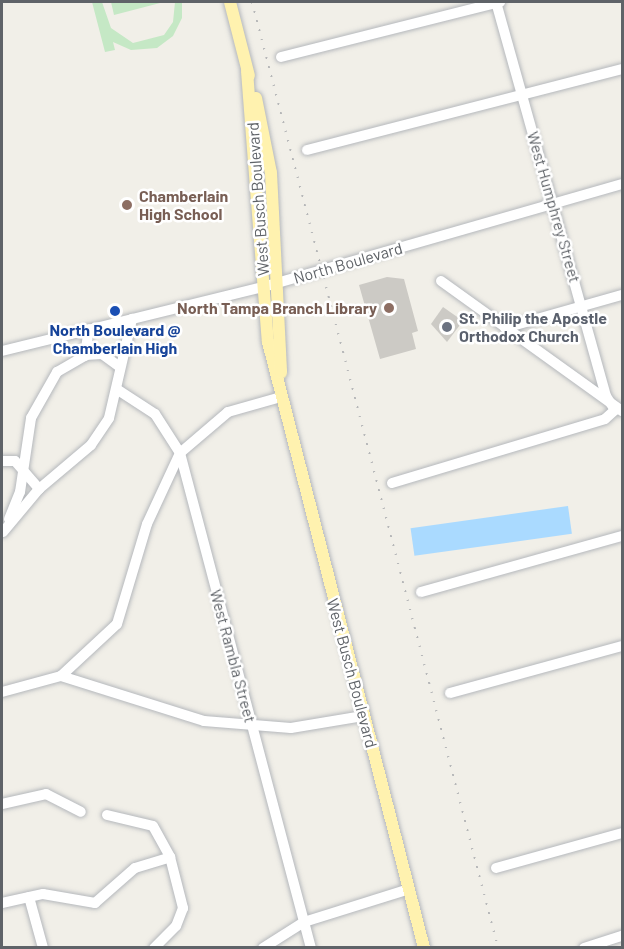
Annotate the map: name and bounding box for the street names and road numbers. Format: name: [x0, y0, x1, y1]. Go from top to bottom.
street label: West Busch Boulevard: [243, 122, 273, 276]
street label: West Humphrey Street: [523, 129, 585, 285]
street label: North Boulevard: [291, 238, 405, 288]
street label: West Rambla Street: [206, 587, 260, 725]
street label: West Busch Boulevard: [323, 596, 381, 750]

